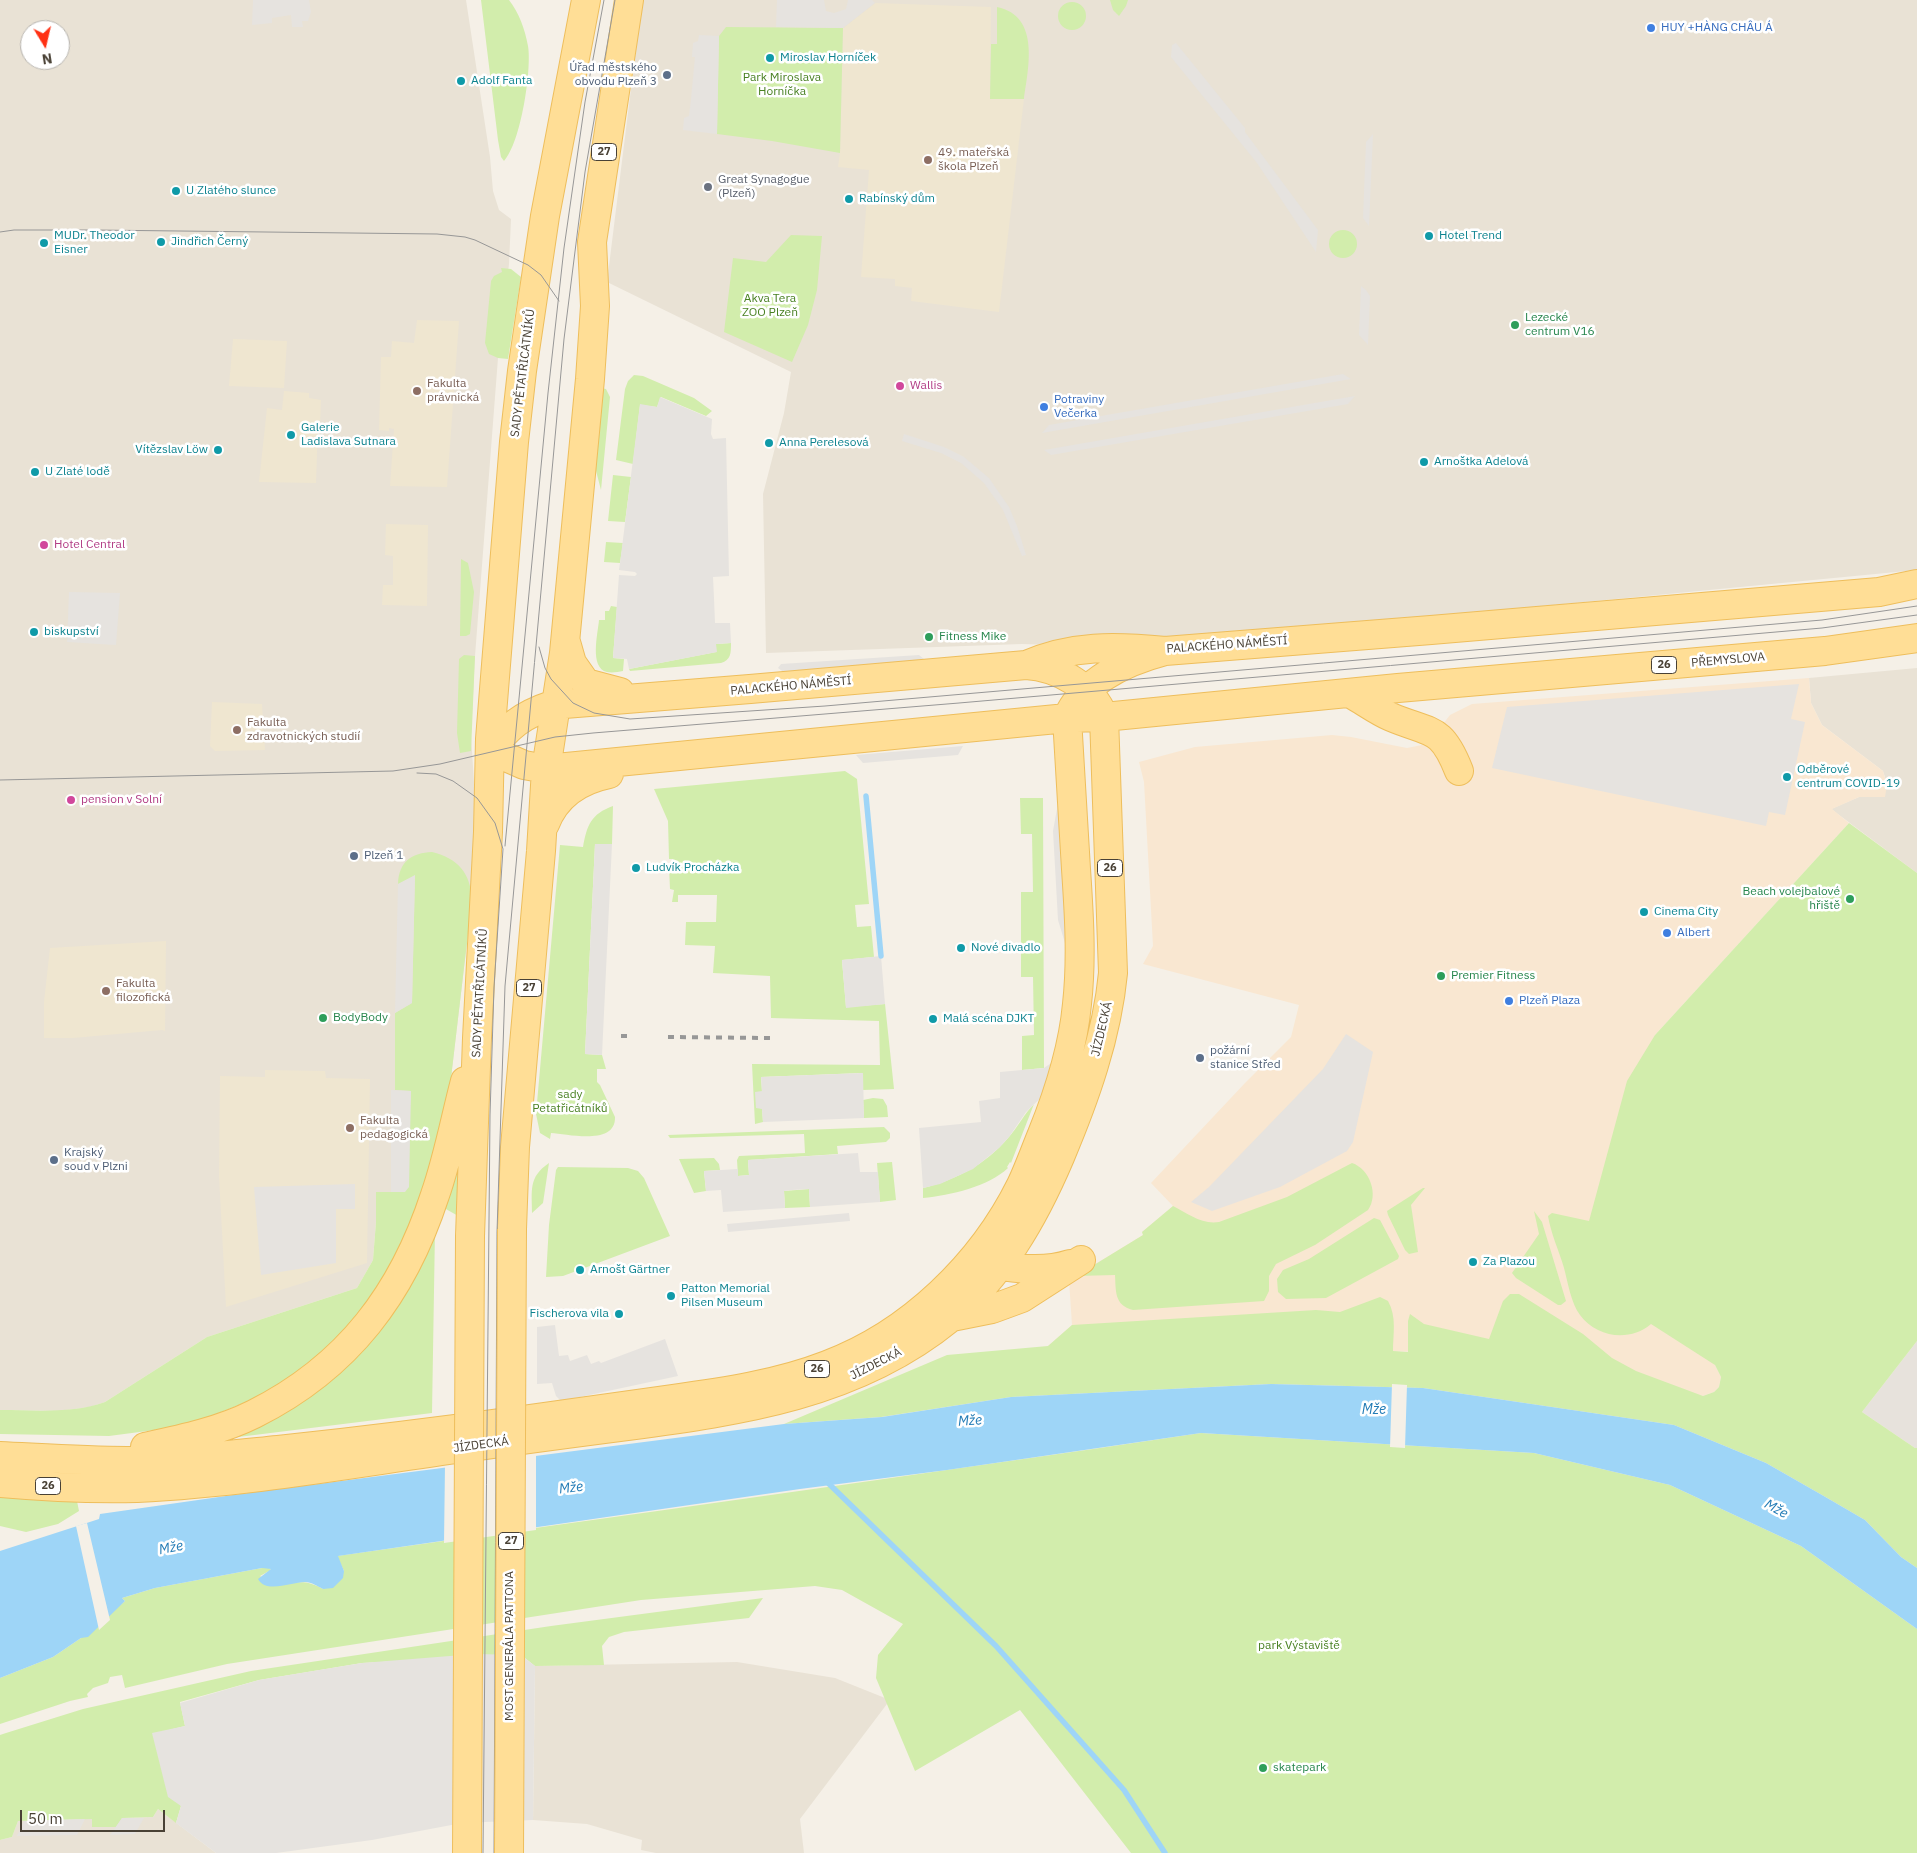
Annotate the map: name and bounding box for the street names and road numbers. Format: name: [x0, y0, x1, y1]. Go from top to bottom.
road number: 27: [592, 144, 616, 160]
street label: SADY PĚTATŘICÁTNÍKŮ: [508, 308, 538, 438]
street label: PALACKÉHO NÁMĚSTÍ: [1166, 634, 1288, 656]
street label: PŘEMYSLOVA: [1690, 650, 1766, 670]
road number: 26: [1652, 656, 1676, 674]
street label: PALACKÉHO NÁMĚSTÍ: [730, 674, 852, 698]
road number: 26: [1098, 860, 1122, 876]
street label: SADY PĚTATŘICÁTNÍKŮ: [469, 928, 491, 1058]
road number: 27: [516, 980, 542, 996]
street label: JÍZDECKÁ: [1089, 1000, 1115, 1058]
street label: JÍZDECKÁ: [848, 1345, 904, 1383]
road number: 26: [804, 1360, 830, 1378]
street label: JÍZDECKÁ: [452, 1434, 510, 1456]
road number: 26: [36, 1478, 60, 1494]
road number: 27: [498, 1532, 524, 1550]
street label: MOST GENERÁLA PATTONA: [503, 1571, 517, 1721]

